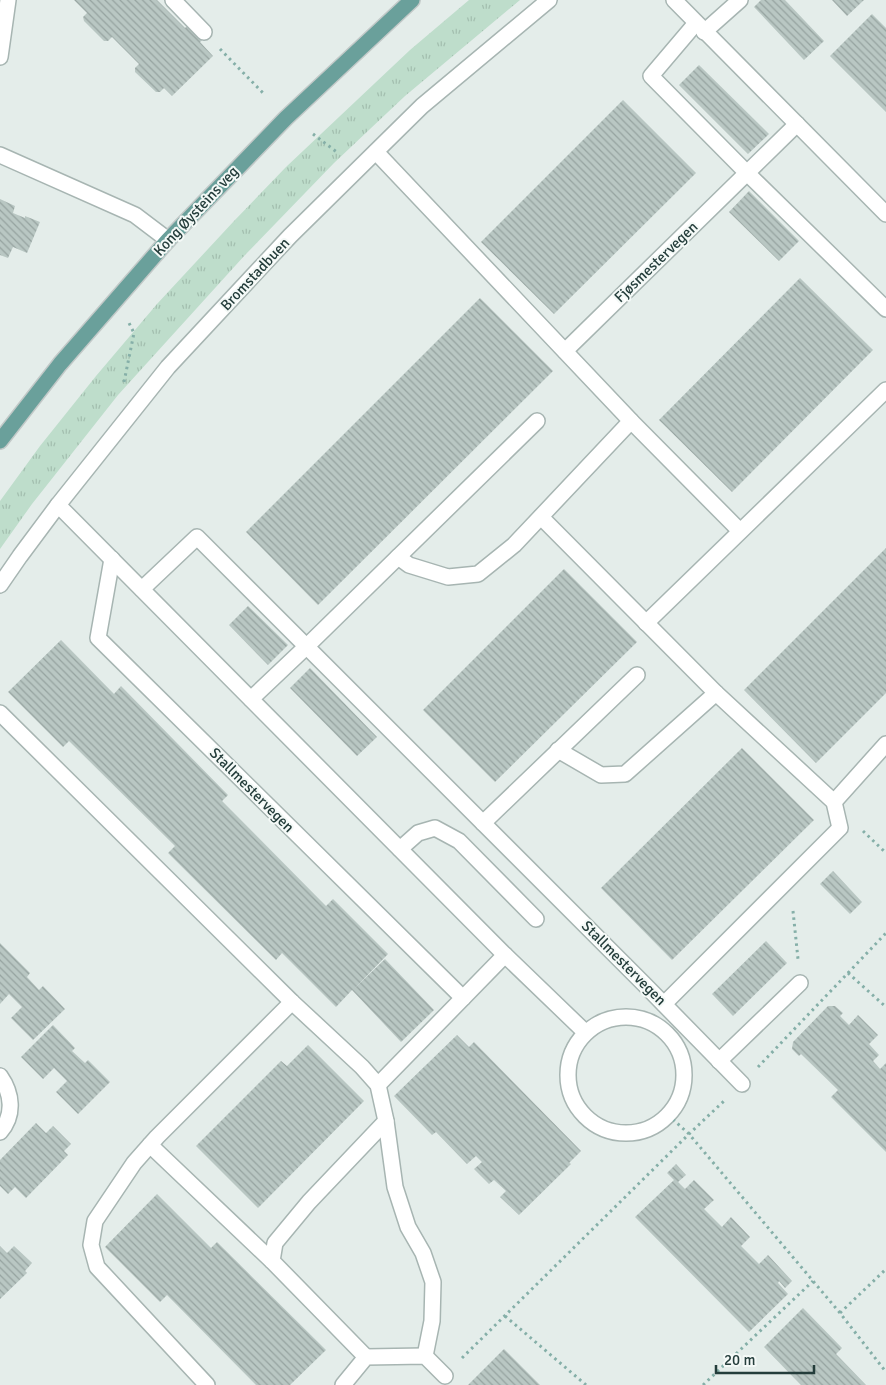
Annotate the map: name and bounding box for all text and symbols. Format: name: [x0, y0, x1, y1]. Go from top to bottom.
street label: Kong Øysteins veg: [150, 162, 242, 260]
street label: Fjøsmestervegen: [611, 218, 701, 306]
street label: Bromstadbuen: [217, 234, 293, 314]
street label: Stallmestervegen: [206, 744, 298, 836]
street label: Stallmestervegen: [578, 917, 670, 1009]
scale bar: [716, 1342, 814, 1374]
text: 20 m: [724, 1351, 755, 1369]

